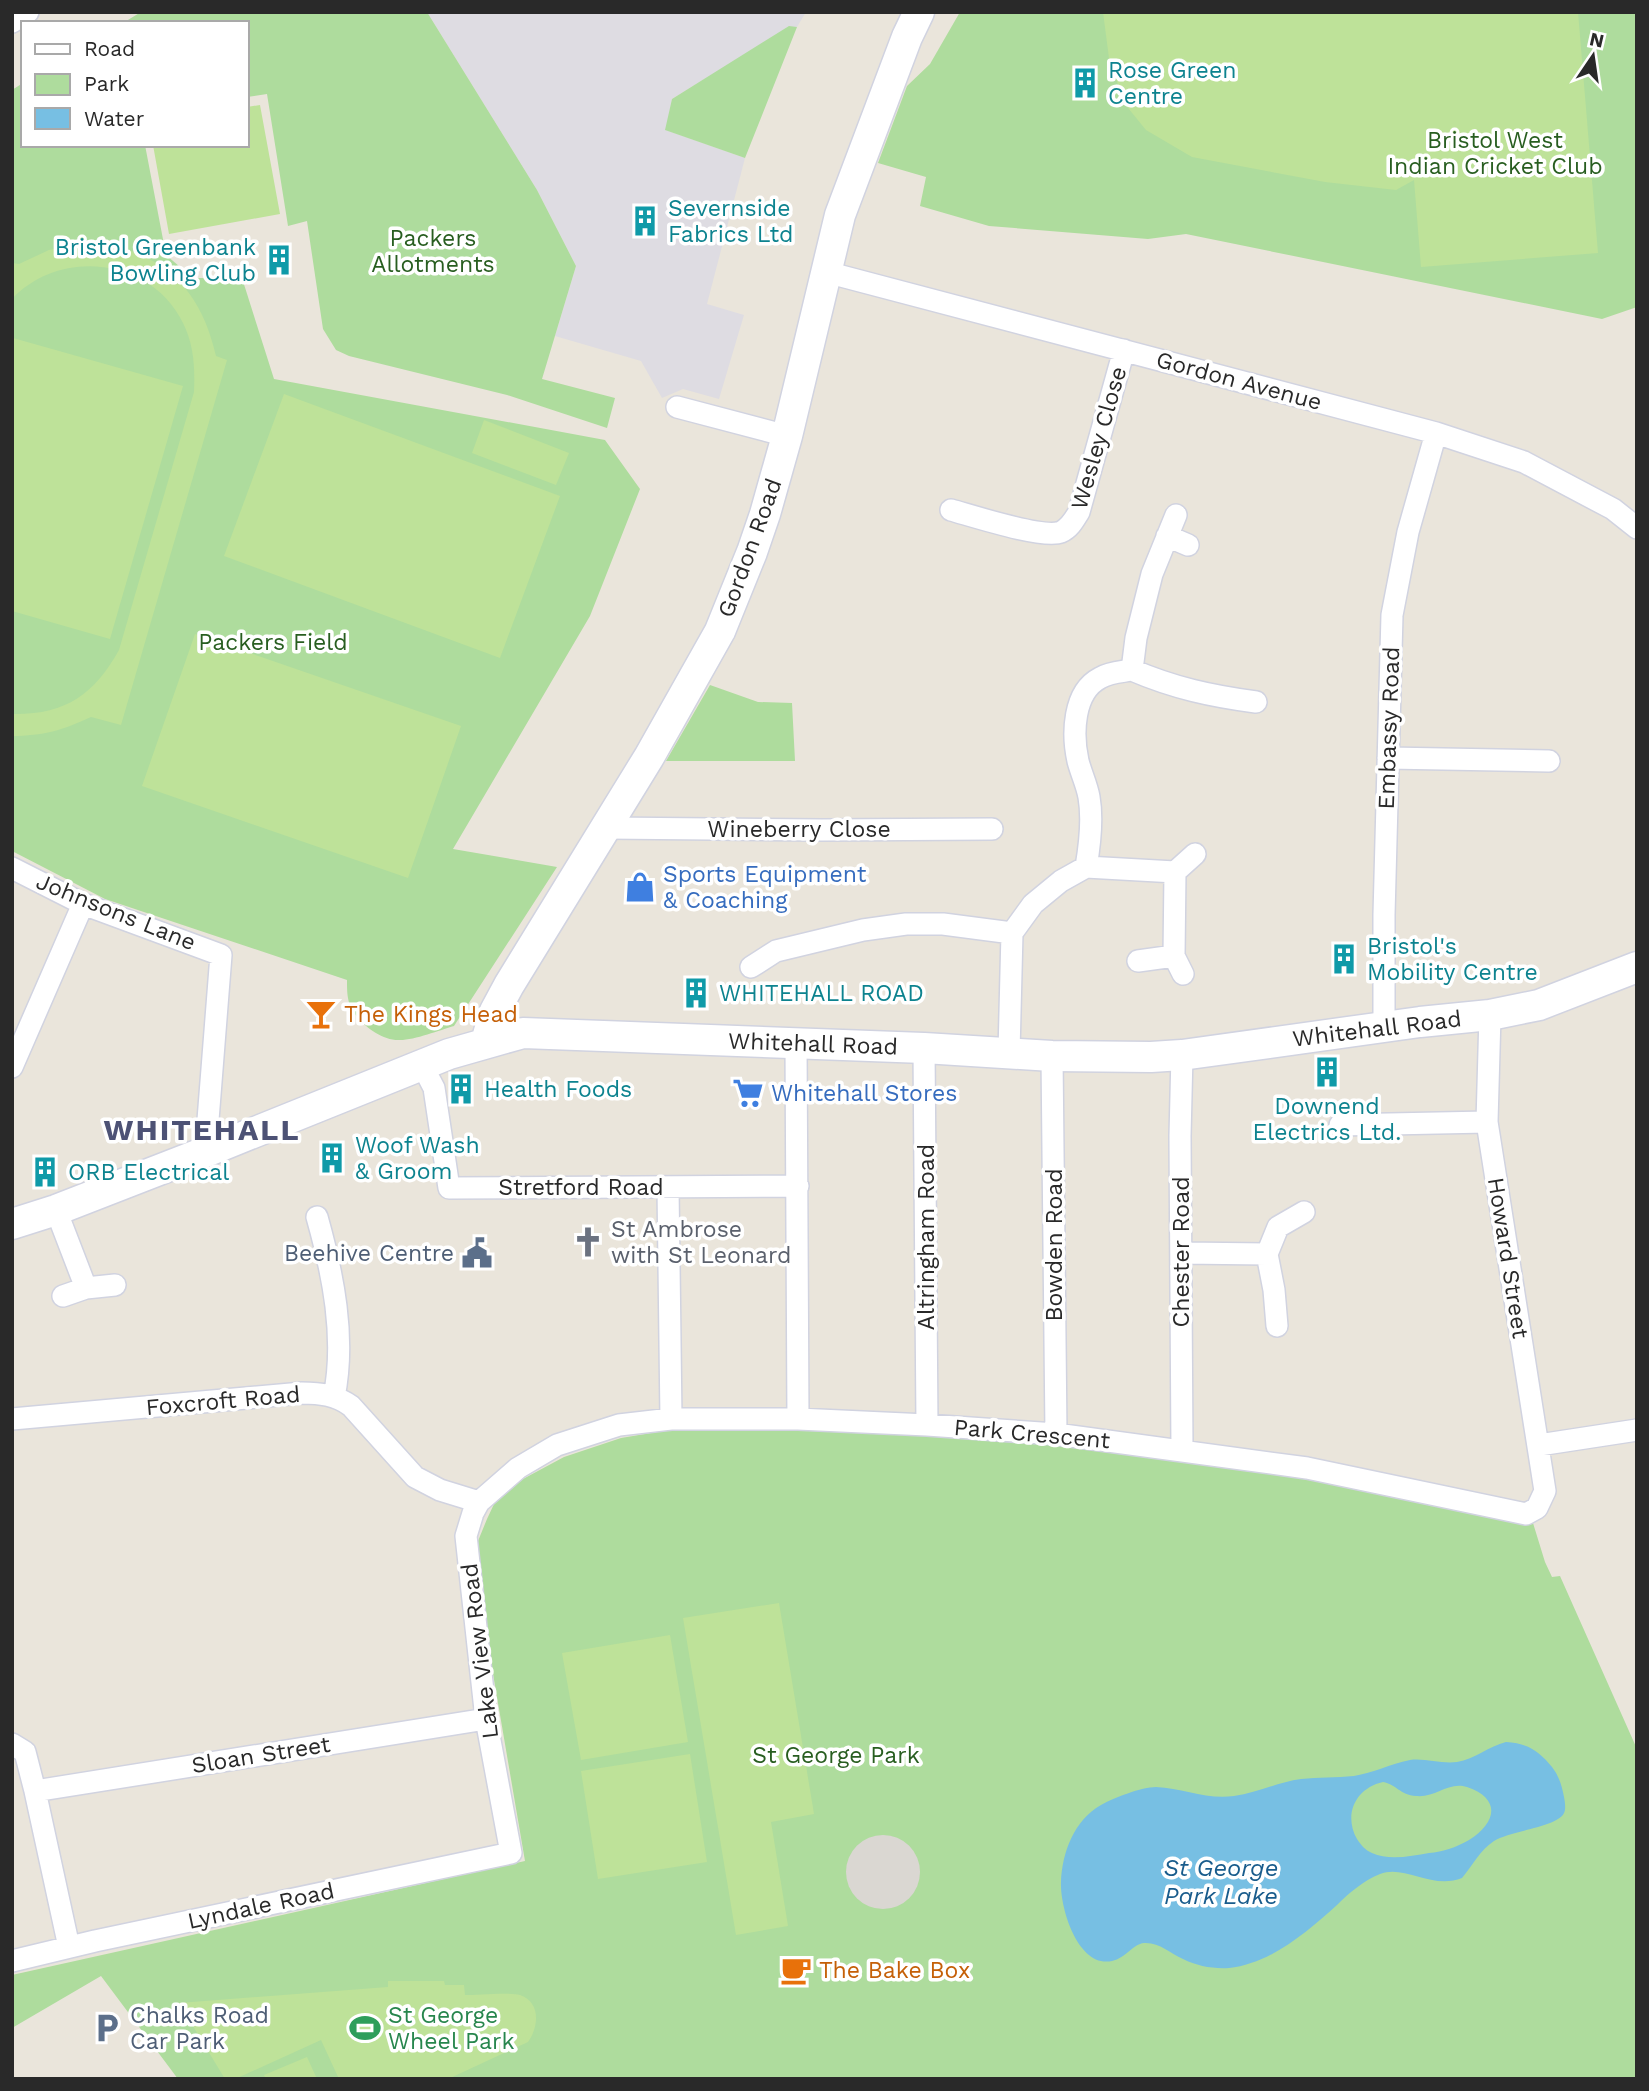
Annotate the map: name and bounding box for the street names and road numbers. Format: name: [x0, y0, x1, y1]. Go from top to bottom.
street label: Gordon Avenue: [1153, 346, 1325, 416]
street label: Wesley Close: [1066, 363, 1132, 513]
street label: Gordon Road: [712, 475, 788, 621]
street label: Embassy Road: [1373, 646, 1405, 810]
street label: Wineberry Close: [707, 816, 891, 843]
street label: Johnsons Lane: [32, 868, 200, 956]
street label: Whitehall Road: [1291, 1005, 1463, 1053]
street label: Whitehall Road: [728, 1028, 898, 1060]
street label: Altringham Road: [913, 1144, 940, 1330]
street label: Bowden Road: [1041, 1168, 1068, 1322]
street label: Stretford Road: [498, 1174, 664, 1201]
street label: Chester Road: [1168, 1176, 1195, 1328]
street label: Howard Street: [1482, 1176, 1534, 1341]
street label: Foxcroft Road: [145, 1381, 301, 1421]
street label: Park Crescent: [953, 1414, 1112, 1454]
street label: Lake View Road: [456, 1562, 504, 1740]
street label: Sloan Street: [190, 1731, 333, 1779]
street label: Lyndale Road: [185, 1877, 337, 1935]

